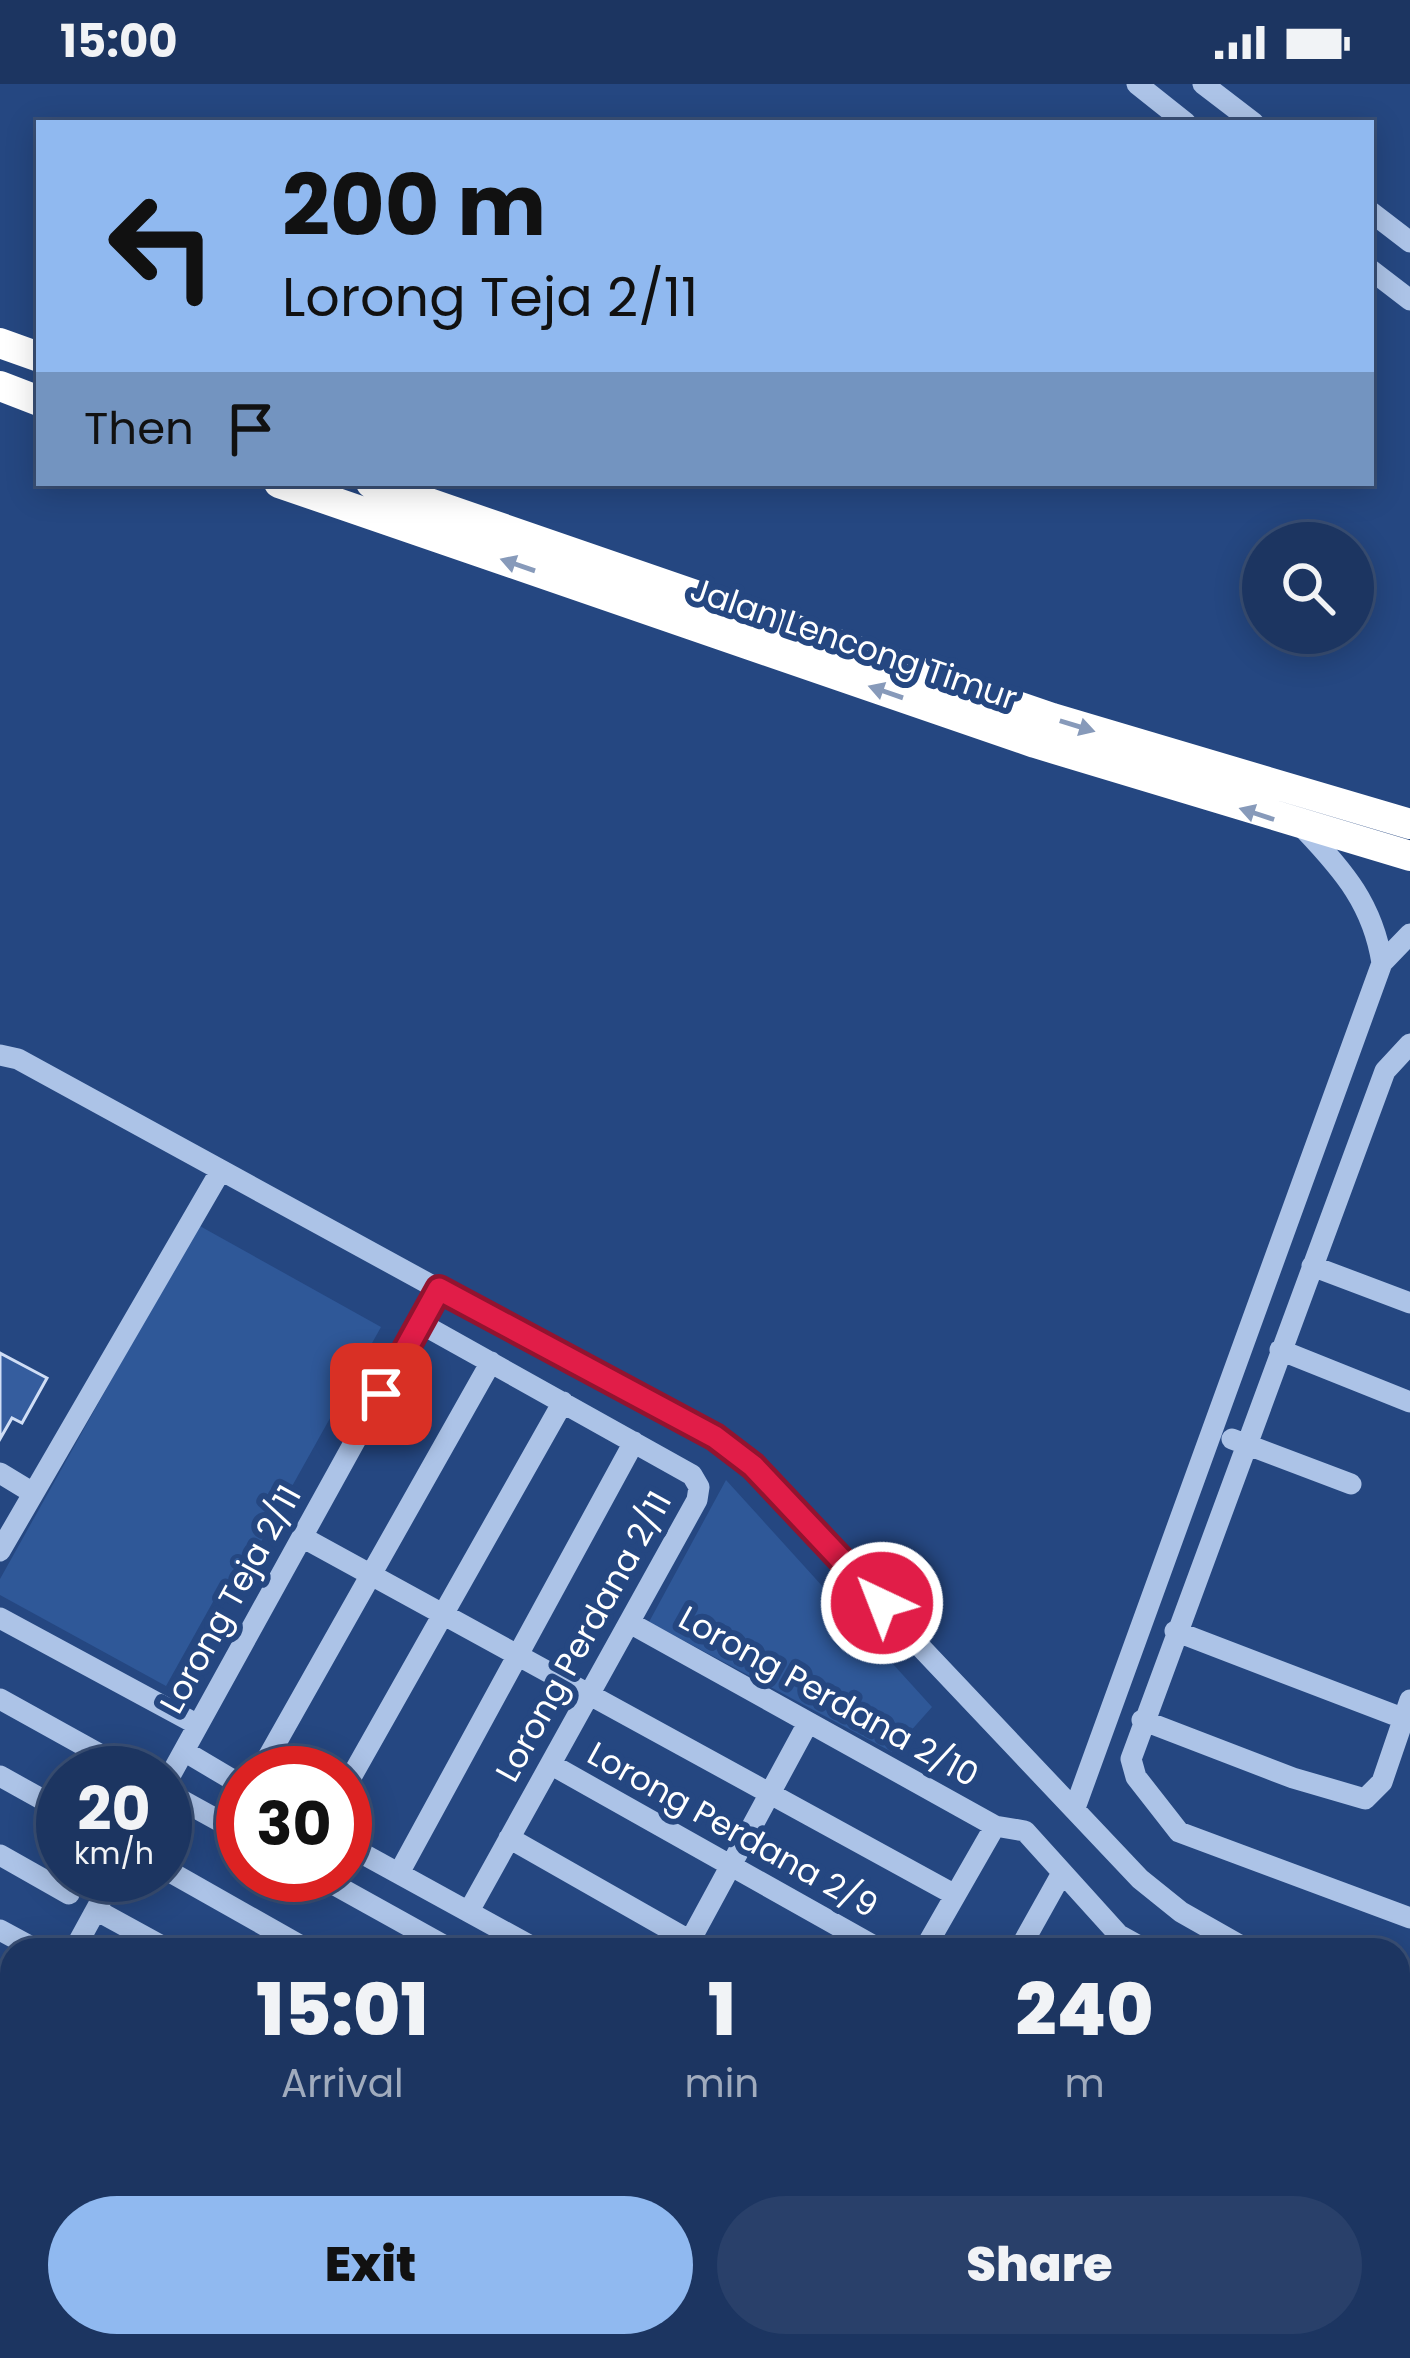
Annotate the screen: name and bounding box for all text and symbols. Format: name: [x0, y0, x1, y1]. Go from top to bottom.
text: 15:00: [60, 10, 178, 73]
text: 200 m: [282, 147, 546, 264]
icon: left: [84, 168, 240, 324]
text: Lorong Teja 2/11: [282, 259, 698, 335]
icon: arrive: [218, 396, 284, 462]
text: Then: [84, 397, 194, 460]
map controls: [1242, 522, 1374, 654]
button: search: [1242, 522, 1374, 654]
one-way arrow: [499, 555, 535, 573]
street label: Jalan Lencong Timur: [684, 565, 1024, 721]
one-way arrow: [868, 682, 904, 700]
one-way arrow: [1059, 718, 1096, 736]
one-way arrow: [1238, 803, 1275, 822]
pin: [330, 1343, 432, 1445]
icon: arrive: [348, 1361, 414, 1427]
street label: Lorong Teja 2/11: [148, 1477, 313, 1722]
street label: Lorong Perdana 2/11: [484, 1482, 683, 1790]
position arrow: [819, 1540, 945, 1666]
street label: Lorong Perdana 2/10: [671, 1594, 987, 1798]
street label: Lorong Perdana 2/9: [579, 1730, 886, 1929]
speed limit sign: 30: [216, 1746, 372, 1902]
text: 20: [77, 1767, 151, 1851]
text: km/h: [74, 1832, 154, 1875]
text: 15:01: [256, 1959, 428, 2060]
text: 1: [708, 1959, 736, 2060]
text: 240: [1016, 1959, 1154, 2060]
text: Arrival: [281, 2056, 404, 2111]
text: min: [685, 2056, 759, 2111]
text: m: [1065, 2056, 1105, 2111]
button: Exit: [48, 2196, 693, 2334]
button: Share: [717, 2196, 1362, 2334]

